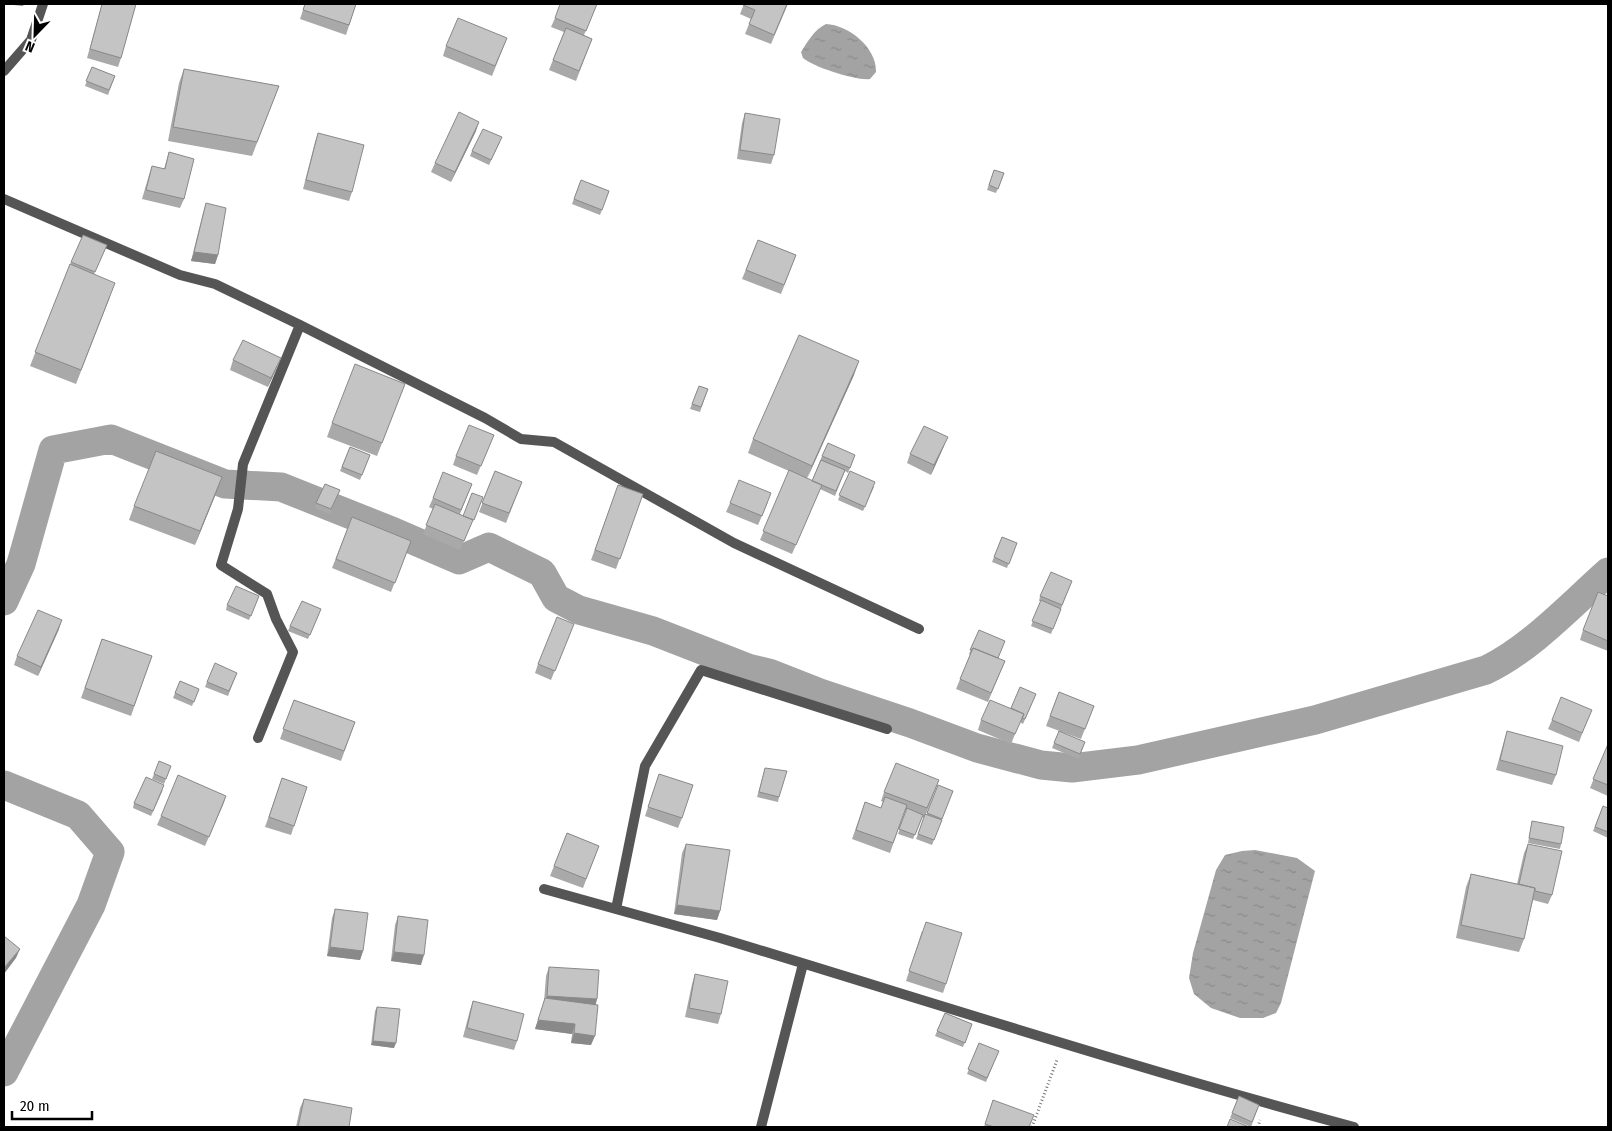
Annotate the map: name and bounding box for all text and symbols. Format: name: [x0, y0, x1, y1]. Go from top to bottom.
north arrow: [10, 10, 60, 60]
text: N: [23, 37, 37, 56]
scale bar: [12, 1088, 92, 1120]
text: 20 m: [20, 1097, 50, 1115]

